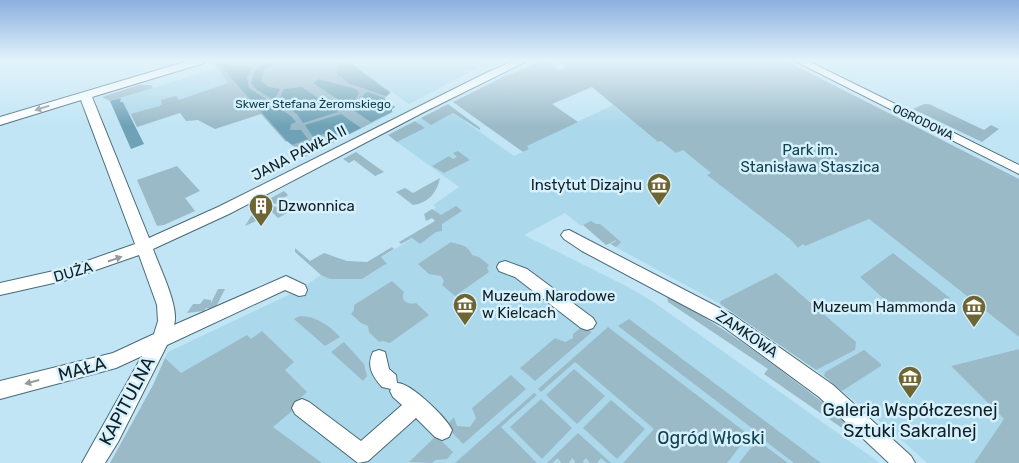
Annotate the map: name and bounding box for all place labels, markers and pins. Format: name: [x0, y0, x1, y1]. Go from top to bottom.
museum icon: Instytut Dizajnu: [646, 172, 672, 206]
place label: Instytut Dizajnu: [531, 176, 642, 194]
building icon: Dzwonnica: [248, 193, 274, 227]
place label: Dzwonnica: [278, 197, 355, 215]
place label: Muzeum Narodowe w Kielcach: [482, 287, 615, 322]
museum icon: Muzeum Narodowe w Kielcach: [452, 292, 478, 326]
museum icon: Muzeum Hammonda: [961, 294, 987, 328]
place label: Muzeum Hammonda: [813, 298, 956, 316]
museum icon: Galeria Współczesnej Sztuki Sakralnej: [897, 365, 923, 399]
place label: Galeria Współczesnej Sztuki Sakralnej: [822, 399, 998, 442]

